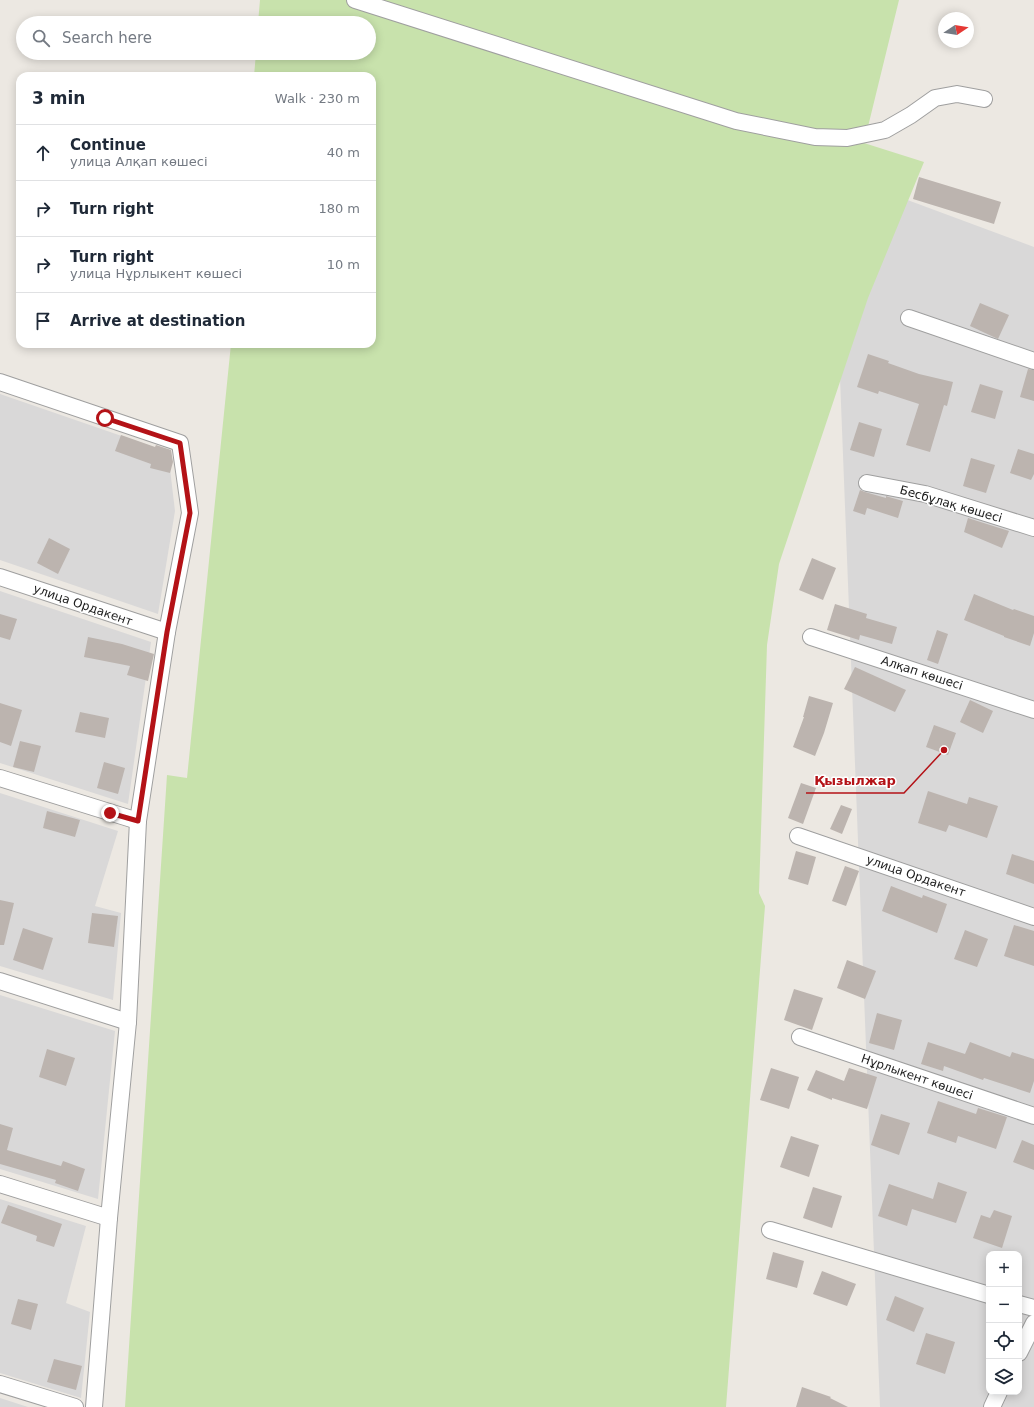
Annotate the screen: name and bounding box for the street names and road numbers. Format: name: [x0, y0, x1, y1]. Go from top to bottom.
street label: Бесбұлақ көшесі: [898, 483, 1004, 525]
street label: улица Ордакент: [32, 581, 134, 629]
street label: Алқап көшесі: [879, 653, 965, 693]
street label: улица Ордакент: [865, 852, 967, 900]
street label: Нұрлыкент көшесі: [859, 1051, 975, 1103]

